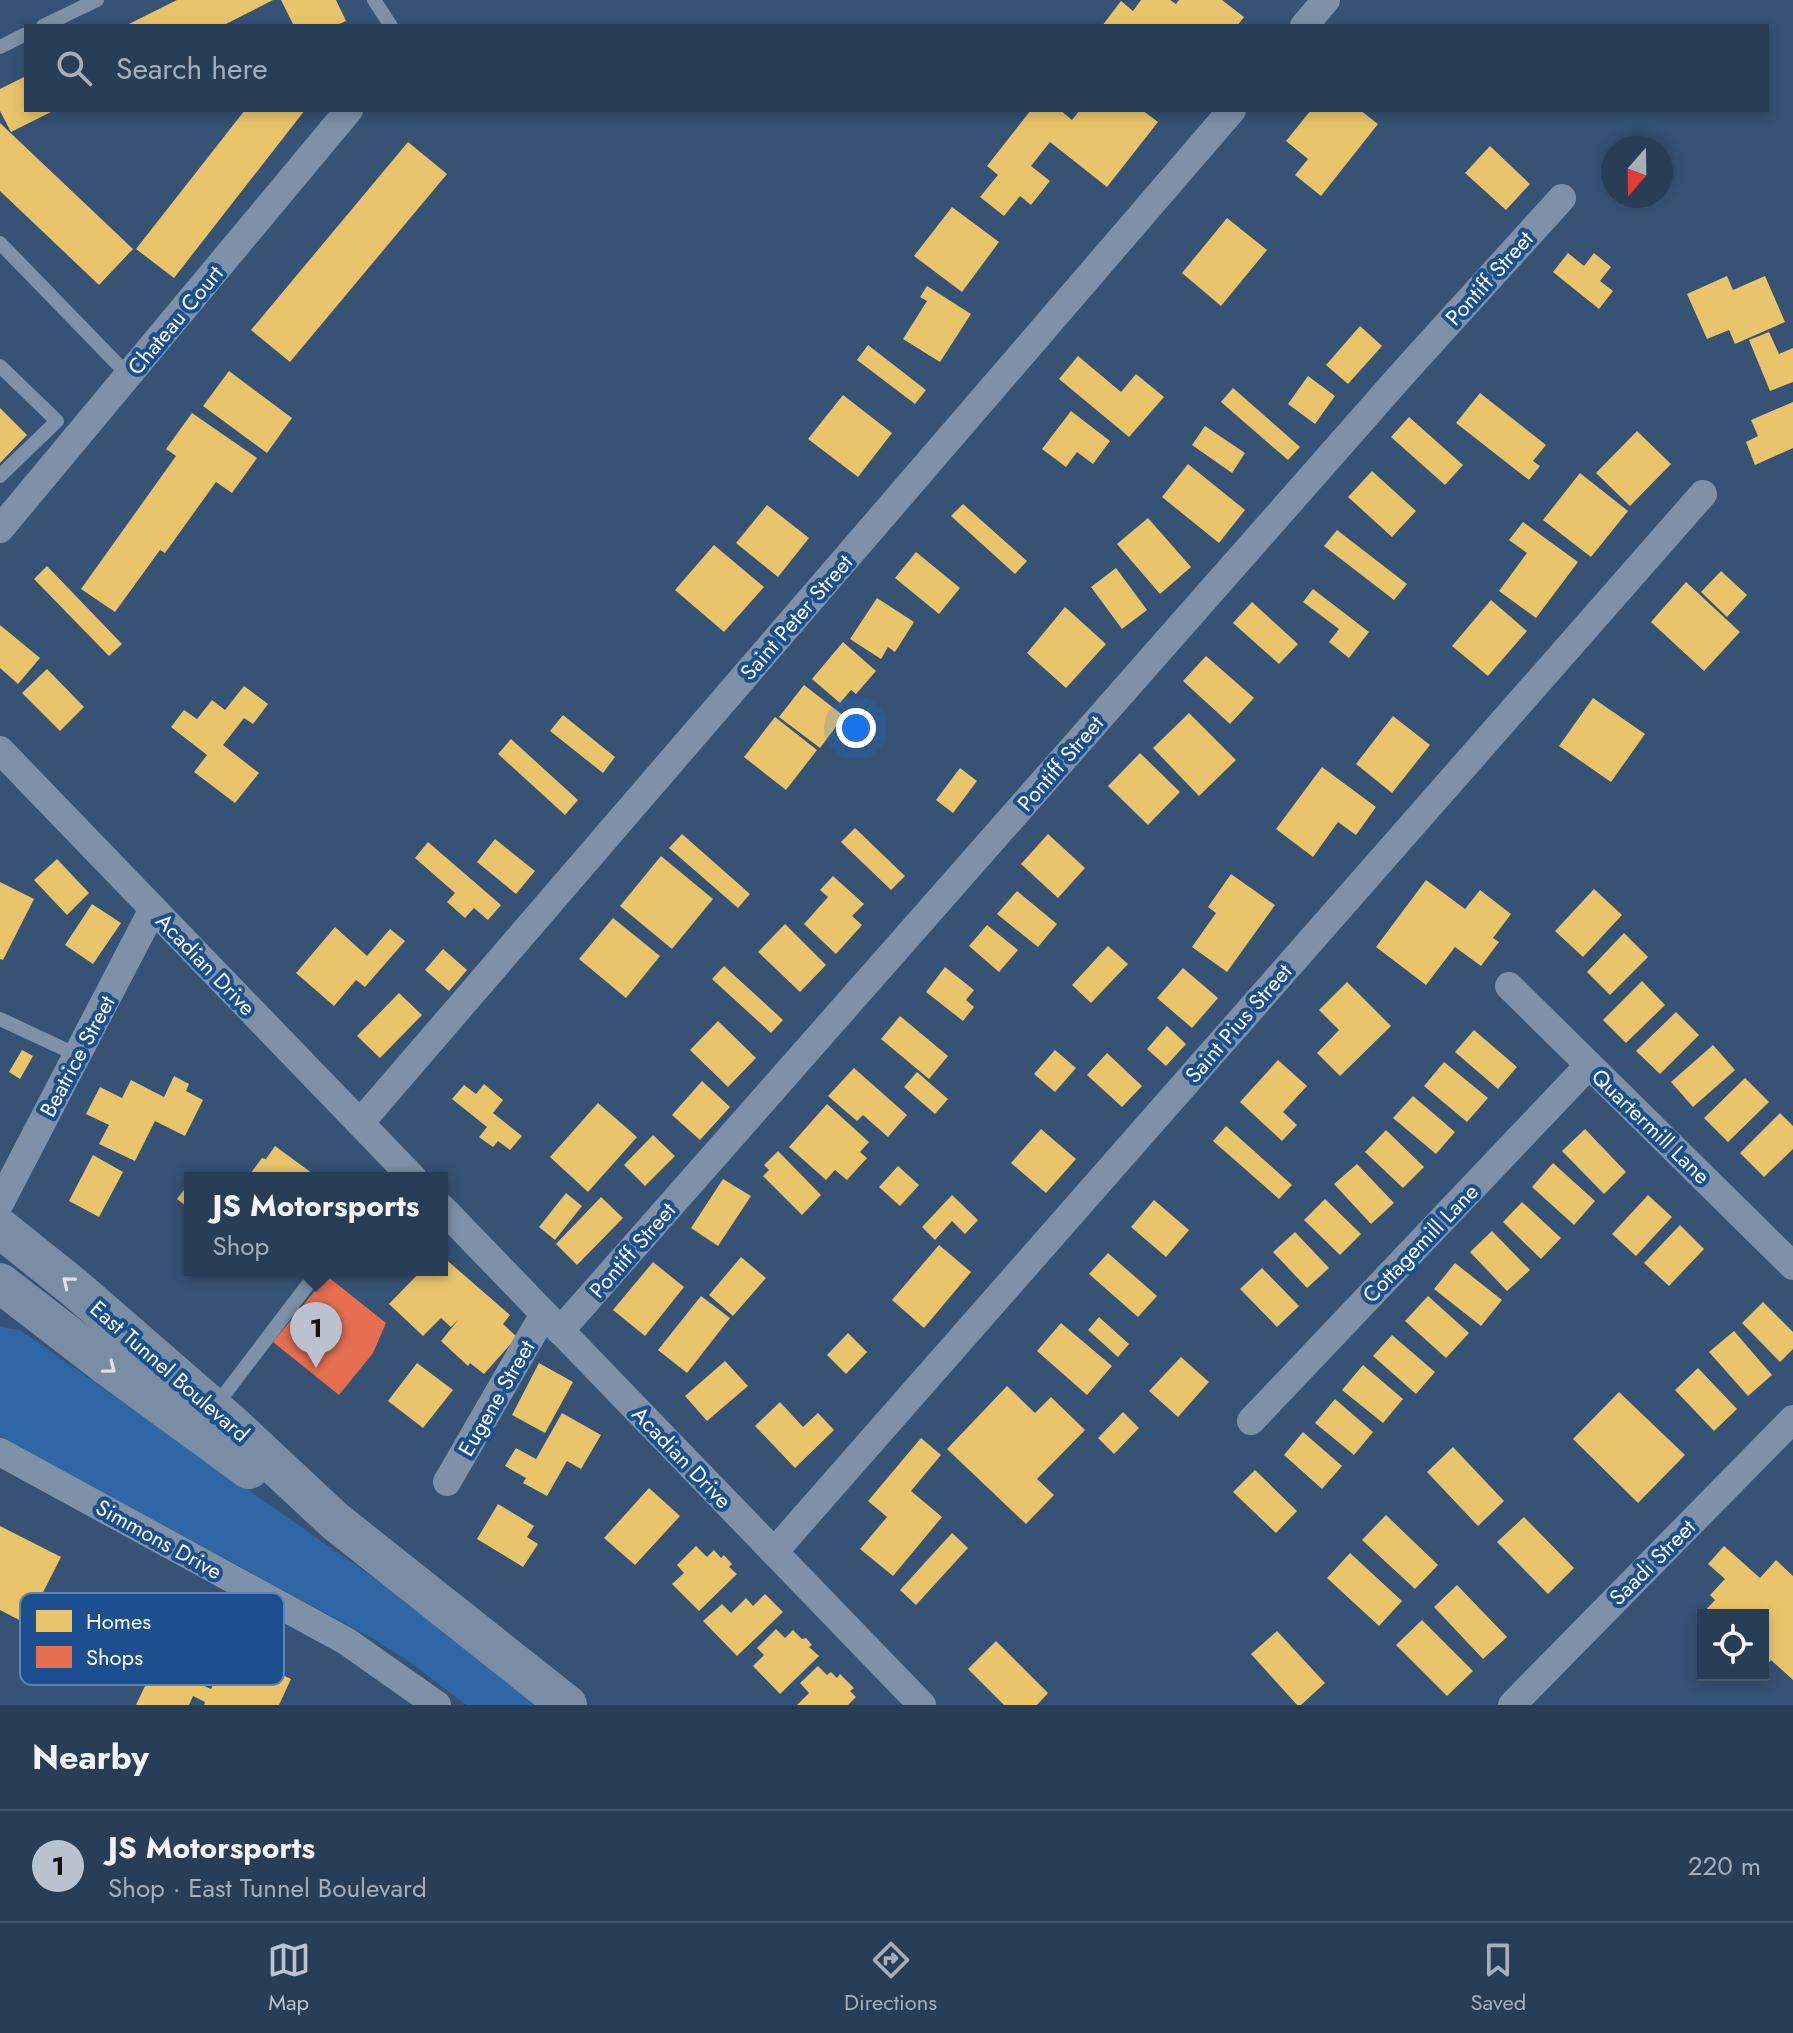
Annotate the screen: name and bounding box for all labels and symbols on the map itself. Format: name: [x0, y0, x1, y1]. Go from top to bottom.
north arrow: [1601, 136, 1673, 208]
street label: Pontiff Street: [1438, 223, 1541, 332]
street label: Chateau Court: [120, 258, 231, 382]
street label: Saint Peter Street: [732, 546, 860, 687]
your location: [836, 708, 876, 748]
street label: Pontiff Street: [1009, 708, 1111, 818]
street label: Acadian Drive: [149, 906, 263, 1022]
street label: Saint Pius Street: [1177, 956, 1299, 1090]
street label: Beatrice Street: [31, 989, 123, 1123]
street label: Quartermill Lane: [1584, 1061, 1718, 1191]
street label: Cottagemill Lane: [1355, 1176, 1485, 1310]
street label: Pontiff Street: [581, 1195, 683, 1305]
one-way arrow: [63, 1277, 77, 1292]
street label: East Tunnel Boulevard: [83, 1293, 257, 1449]
pin: 1: [290, 1302, 342, 1368]
street label: Eugene Street: [450, 1333, 543, 1462]
one-way arrow: [102, 1359, 116, 1373]
street label: Acadian Drive: [625, 1399, 739, 1515]
street label: Simmons Drive: [90, 1491, 228, 1587]
street label: Saadi Street: [1602, 1511, 1703, 1612]
legend: [20, 1593, 284, 1685]
text: Homes: [86, 1605, 151, 1637]
text: Shops: [86, 1641, 143, 1673]

